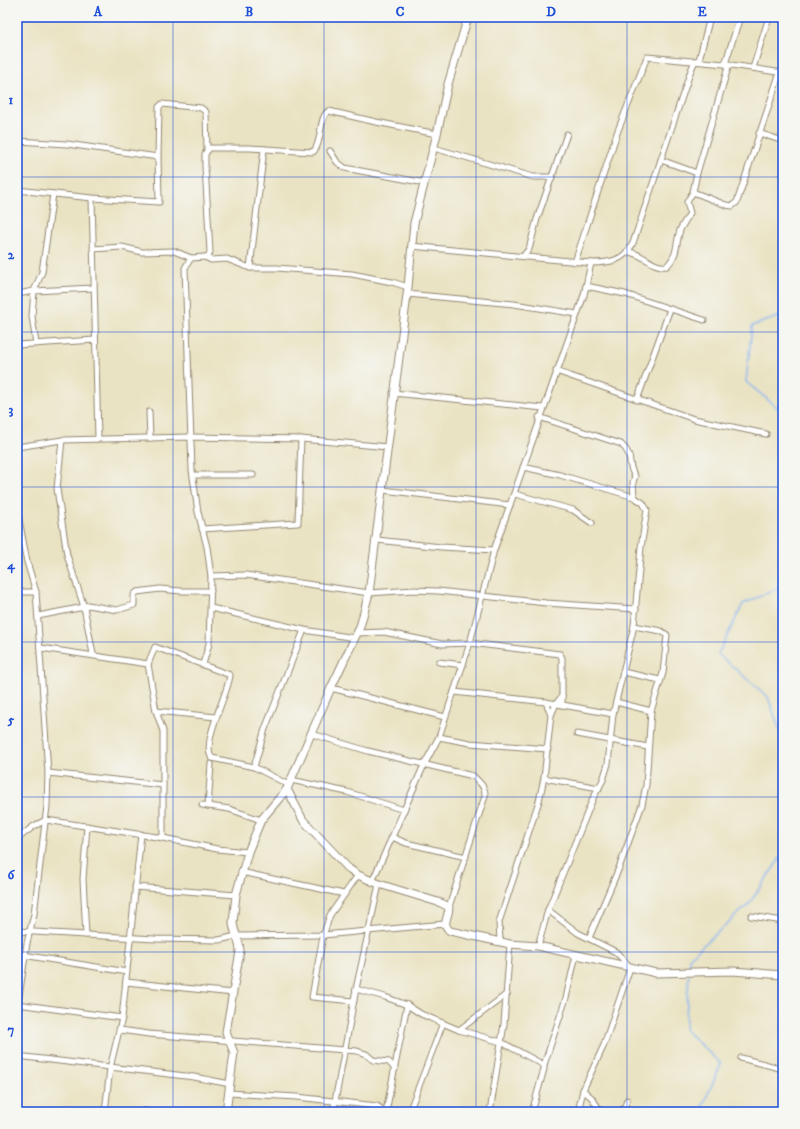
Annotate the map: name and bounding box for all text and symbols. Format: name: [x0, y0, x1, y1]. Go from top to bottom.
text: A: [93, 4, 103, 20]
text: B: [245, 4, 253, 20]
text: C: [396, 4, 405, 20]
text: D: [546, 4, 556, 20]
text: E: [697, 4, 707, 20]
text: 1: [9, 92, 14, 108]
text: 2: [8, 247, 15, 263]
text: 3: [9, 402, 14, 418]
text: 4: [6, 557, 15, 574]
text: 5: [7, 712, 15, 728]
text: 6: [8, 867, 16, 883]
text: 7: [8, 1022, 15, 1038]

